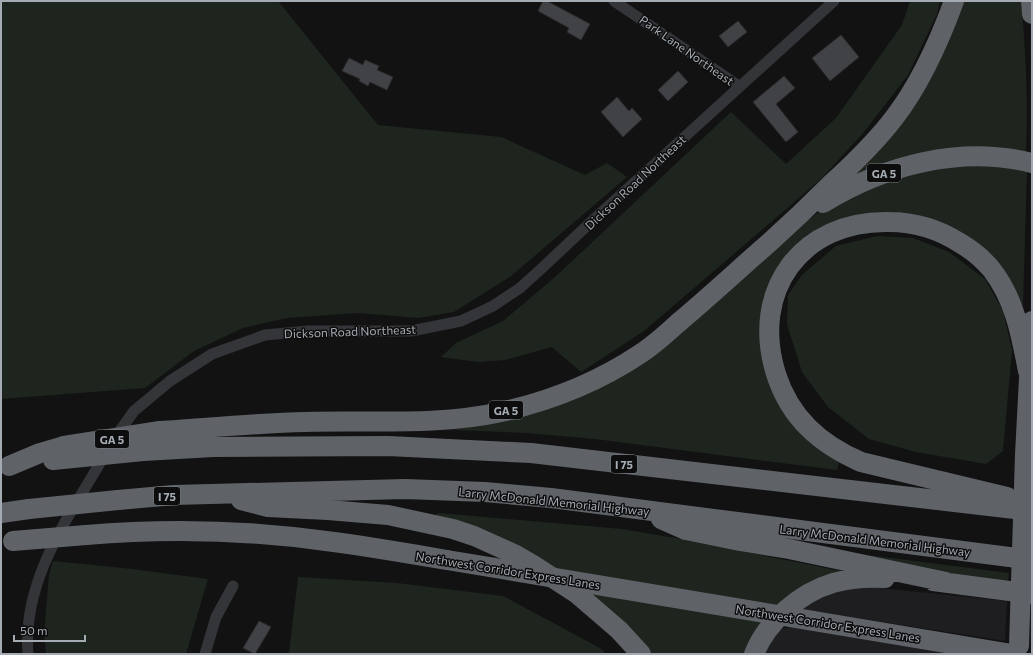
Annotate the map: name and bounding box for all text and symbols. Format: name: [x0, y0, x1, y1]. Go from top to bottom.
street label: Park Lane Northeast: [637, 12, 737, 88]
street label: Dickson Road Northeast: [582, 132, 688, 232]
road number: GA 5: [867, 164, 901, 182]
street label: Dickson Road Northeast: [284, 322, 416, 340]
road number: GA 5: [489, 401, 523, 419]
road number: GA 5: [95, 430, 129, 448]
road number: I 75: [611, 455, 637, 473]
street label: Larry McDonald Memorial Highway: [458, 484, 650, 518]
road number: I 75: [154, 487, 180, 505]
street label: Larry McDonald Memorial Highway: [779, 521, 971, 559]
street label: Northwest Corridor Express Lanes: [415, 548, 601, 592]
street label: Northwest Corridor Express Lanes: [735, 601, 921, 645]
scale bar: [14, 617, 85, 643]
text: 50 m: [20, 623, 48, 637]

